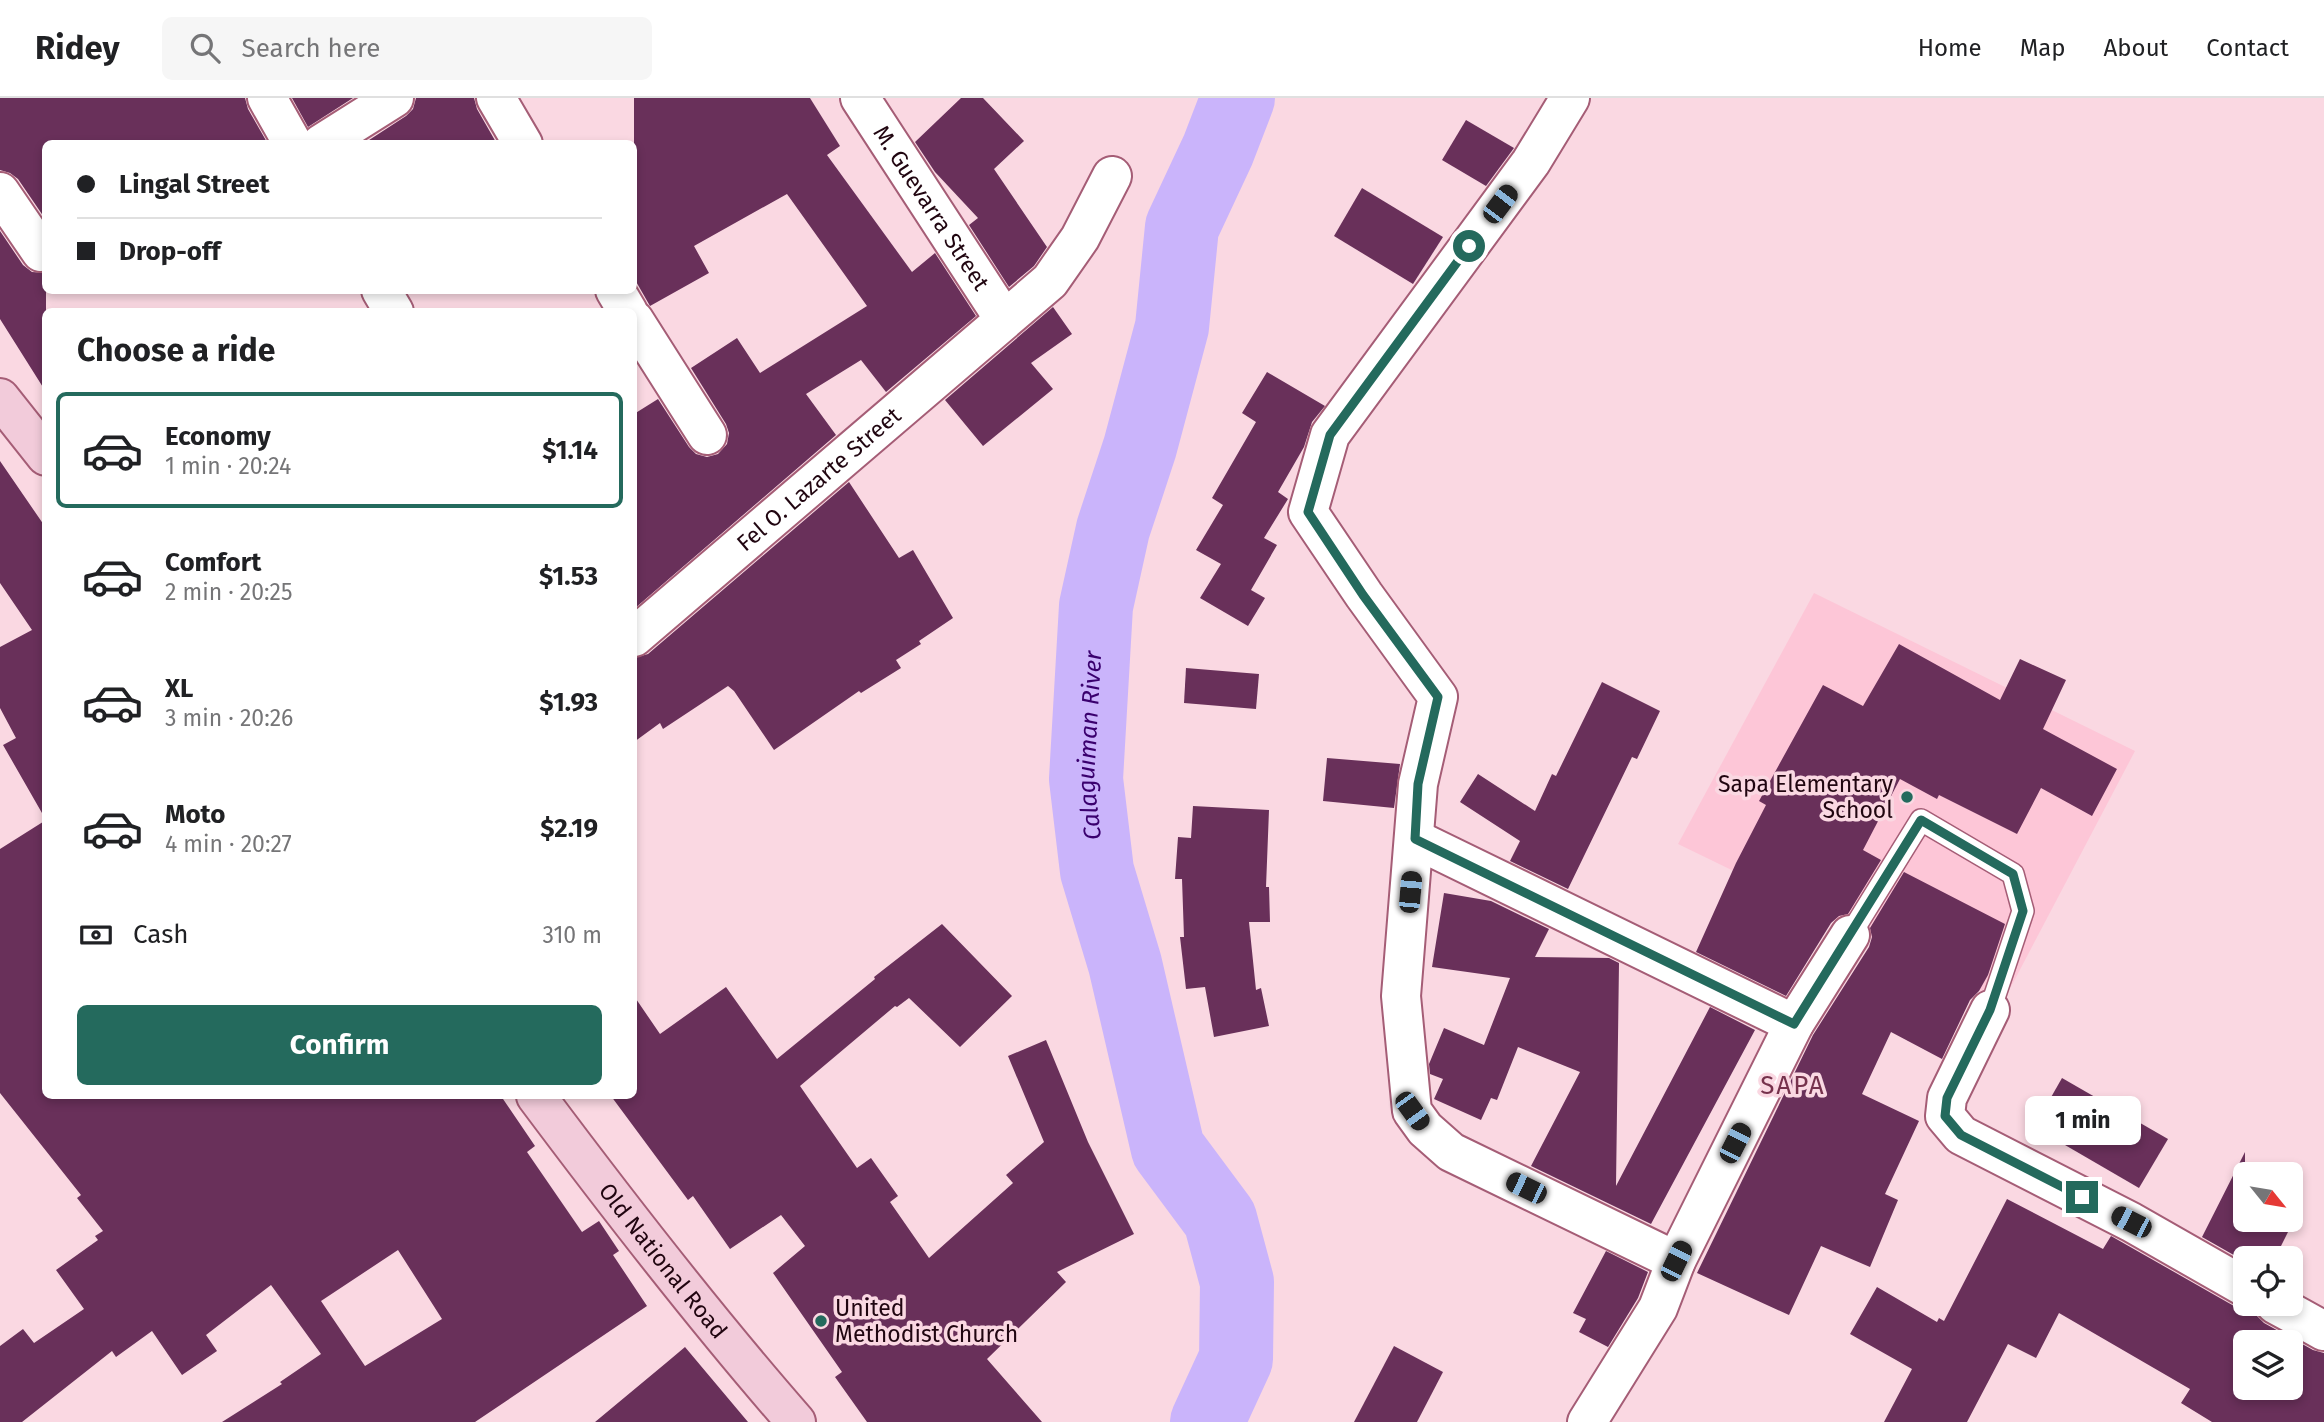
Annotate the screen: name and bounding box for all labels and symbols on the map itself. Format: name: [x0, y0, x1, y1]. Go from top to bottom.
street label: M. Guevarra Street: [868, 120, 996, 296]
car: [1479, 181, 1522, 227]
route start: [1453, 230, 1485, 262]
street label: Fel O. Lazarte Street: [731, 401, 907, 557]
water label: Calaguiman River: [1072, 649, 1107, 842]
place label: Sapa Elementary School: [1718, 770, 1894, 824]
marker: Sapa Elementary School: [1899, 789, 1915, 805]
car: [1398, 870, 1423, 914]
district label: SAPA: [1760, 1070, 1826, 1101]
car: [1392, 1088, 1433, 1134]
callout: 1 min: [2024, 1096, 2140, 1144]
car: [1717, 1120, 1754, 1166]
north arrow: [2233, 1162, 2303, 1232]
car: [1503, 1169, 1550, 1207]
street label: Old National Road: [593, 1177, 733, 1344]
route end: [2066, 1181, 2098, 1213]
car: [2108, 1203, 2155, 1241]
car: [1658, 1238, 1695, 1284]
place label: United Methodist Church: [835, 1294, 1018, 1348]
marker: United Methodist Church: [813, 1313, 829, 1329]

